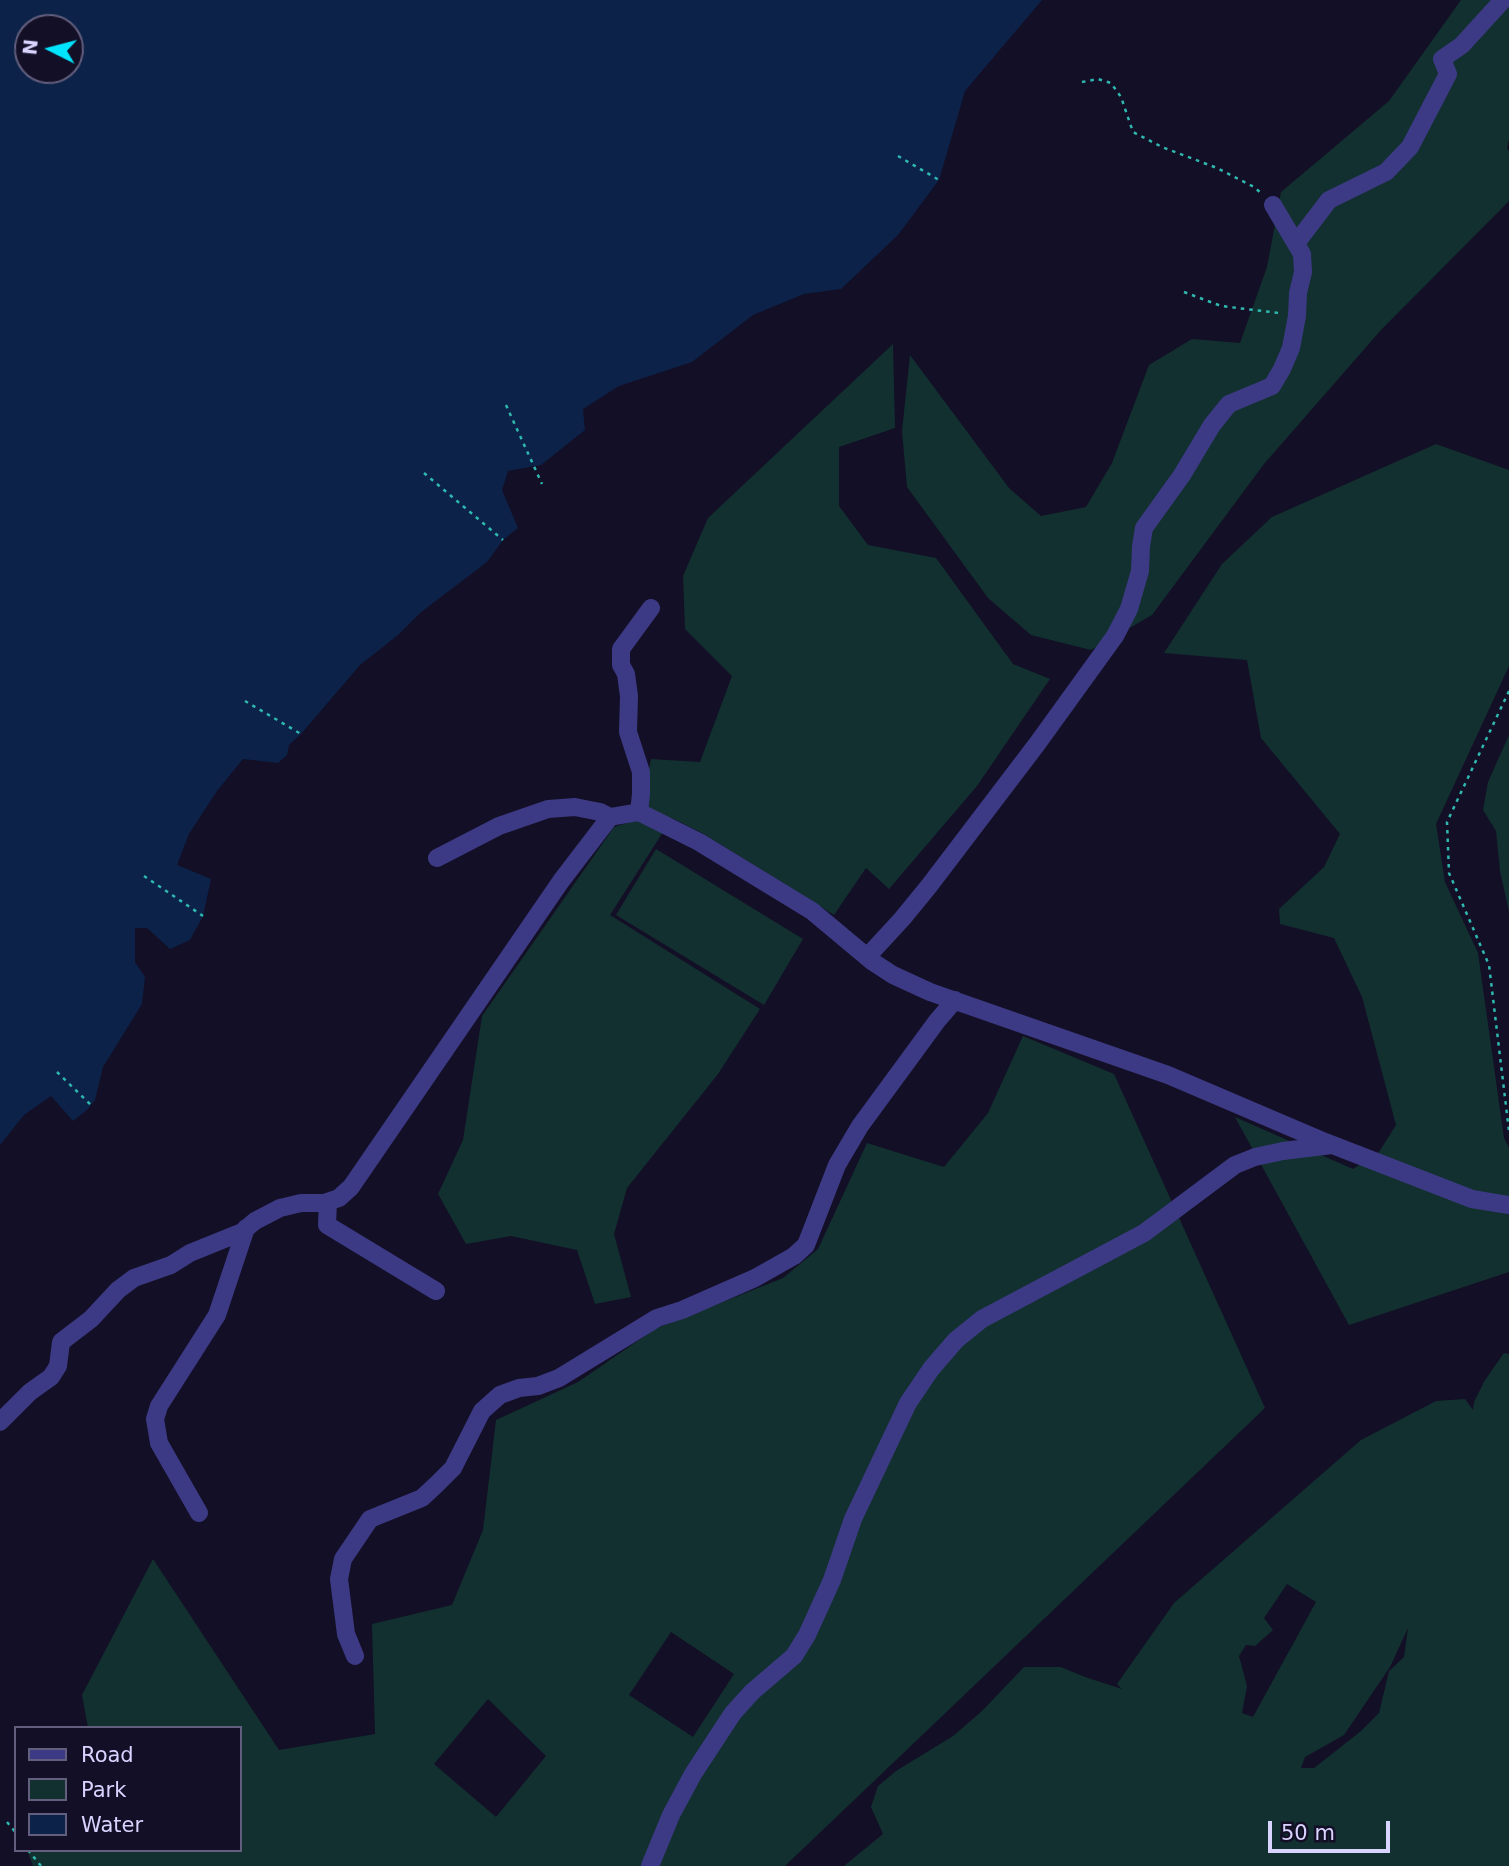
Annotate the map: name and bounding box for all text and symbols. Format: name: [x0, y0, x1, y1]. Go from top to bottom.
north arrow: [14, 14, 84, 84]
text: N: [18, 38, 42, 56]
legend: [14, 1726, 242, 1852]
text: Road: [81, 1743, 134, 1767]
text: Park: [81, 1778, 126, 1802]
scale bar: [1271, 1806, 1394, 1850]
text: Water: [81, 1813, 143, 1837]
text: 50 m: [1281, 1821, 1335, 1845]

